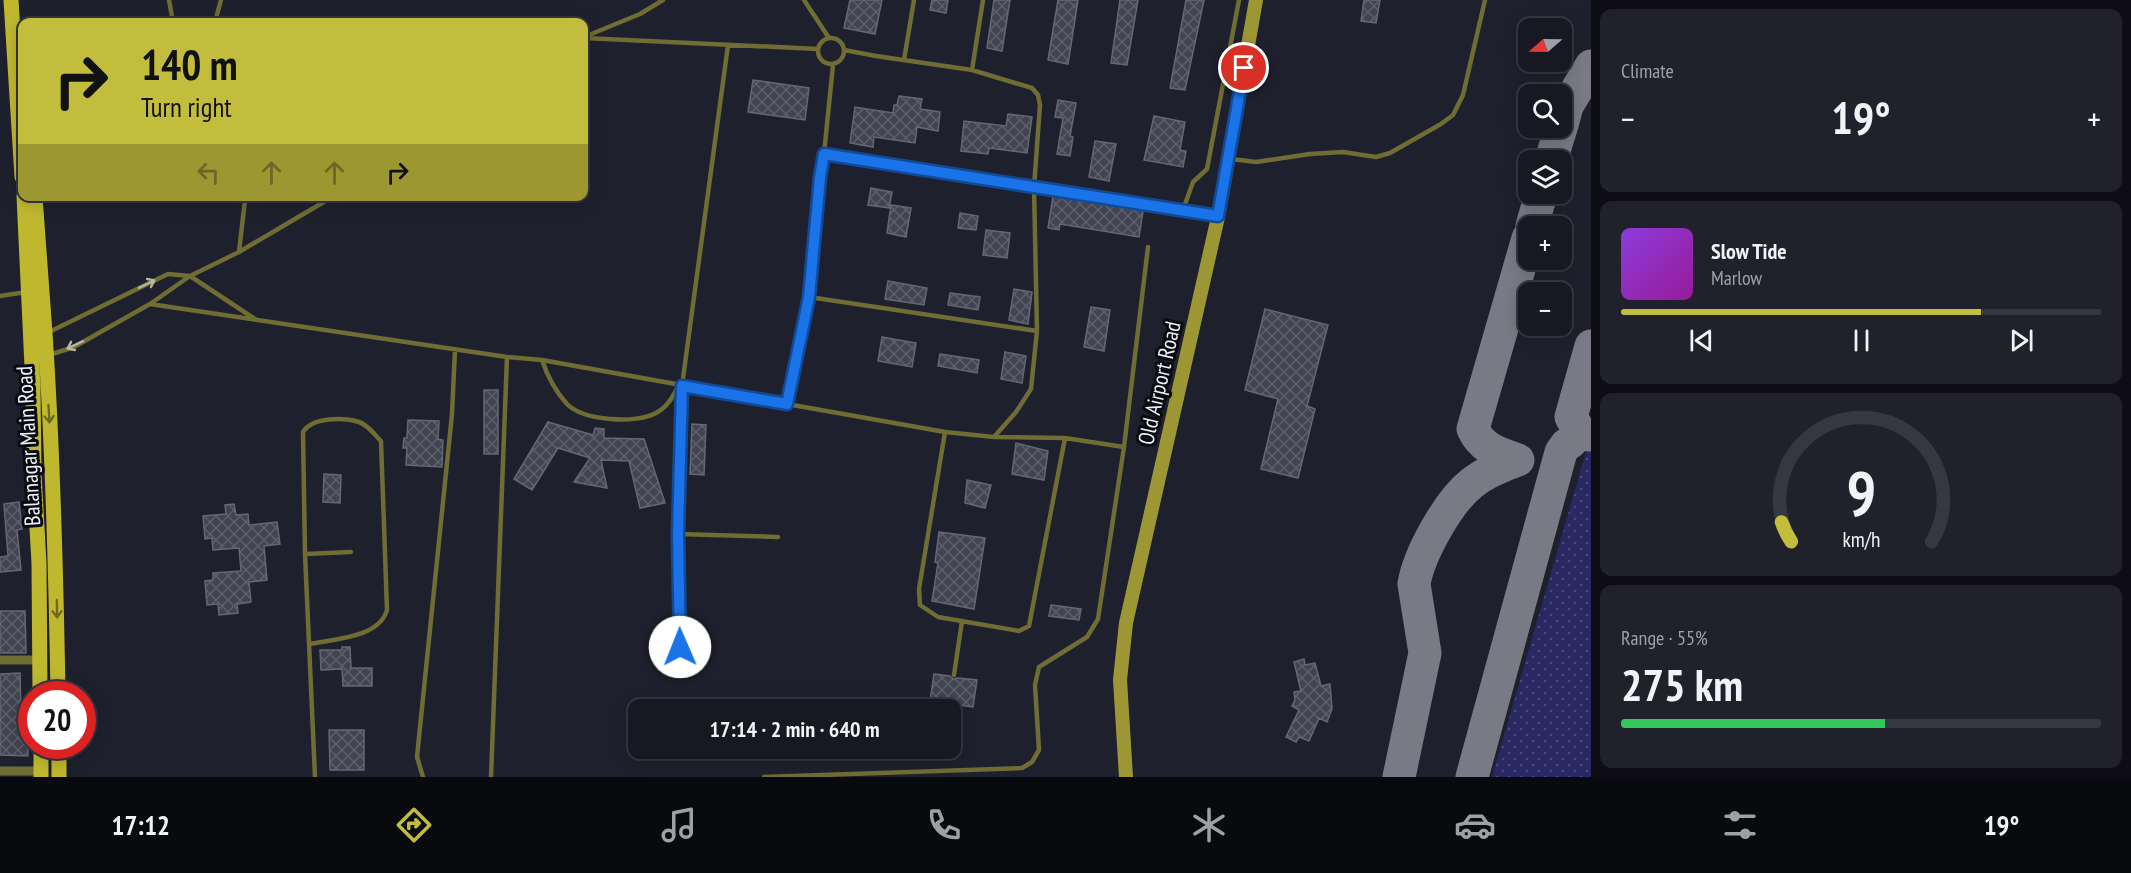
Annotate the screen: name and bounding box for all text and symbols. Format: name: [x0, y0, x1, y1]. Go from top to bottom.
north arrow: [1518, 18, 1572, 72]
map controls: [1518, 18, 1572, 336]
text: 140 m: [141, 37, 238, 92]
icon: right: [42, 42, 120, 120]
pin: [1218, 42, 1269, 93]
icon: arrive: [1227, 51, 1260, 84]
text: Climate: [1621, 58, 1674, 84]
button: search: [1518, 84, 1572, 138]
text: 19°: [1831, 88, 1891, 146]
text: Turn right: [141, 90, 232, 124]
text: −: [1621, 97, 1635, 140]
text: +: [2087, 97, 2101, 140]
button: layers: [1518, 150, 1572, 204]
icon: left: [192, 156, 225, 189]
icon: ahead: [255, 156, 288, 189]
icon: ahead: [318, 156, 351, 189]
icon: right: [381, 156, 414, 189]
button: +: [1518, 216, 1572, 270]
text: Slow Tide: [1711, 237, 1787, 265]
text: Marlow: [1711, 265, 1762, 291]
one-way arrow: [138, 277, 156, 289]
button: −: [1518, 282, 1572, 336]
street label: Old Airport Road: [1131, 319, 1187, 447]
icon: previous: [1685, 324, 1718, 357]
icon: pause: [1845, 324, 1878, 357]
icon: next: [2005, 324, 2038, 357]
one-way arrow: [67, 340, 85, 352]
street label: Balanagar Main Road: [10, 365, 46, 527]
one-way arrow: [43, 404, 54, 424]
text: 9: [1846, 452, 1876, 533]
text: km/h: [1842, 525, 1880, 553]
one-way arrow: [51, 599, 63, 619]
position arrow: [648, 615, 712, 679]
text: Range · 55%: [1621, 625, 1708, 651]
text: 275 km: [1621, 655, 1743, 713]
speed limit sign: 20: [18, 681, 96, 759]
text: 17:14 · 2 min · 640 m: [709, 715, 880, 743]
icon: directions: [393, 804, 435, 846]
icon: music: [658, 804, 700, 846]
icon: phone: [923, 804, 965, 846]
icon: climate: [1188, 804, 1230, 846]
icon: car: [1454, 804, 1496, 846]
icon: filters: [1719, 804, 1761, 846]
text: 17:12: [112, 808, 170, 842]
text: 19°: [1984, 808, 2019, 842]

